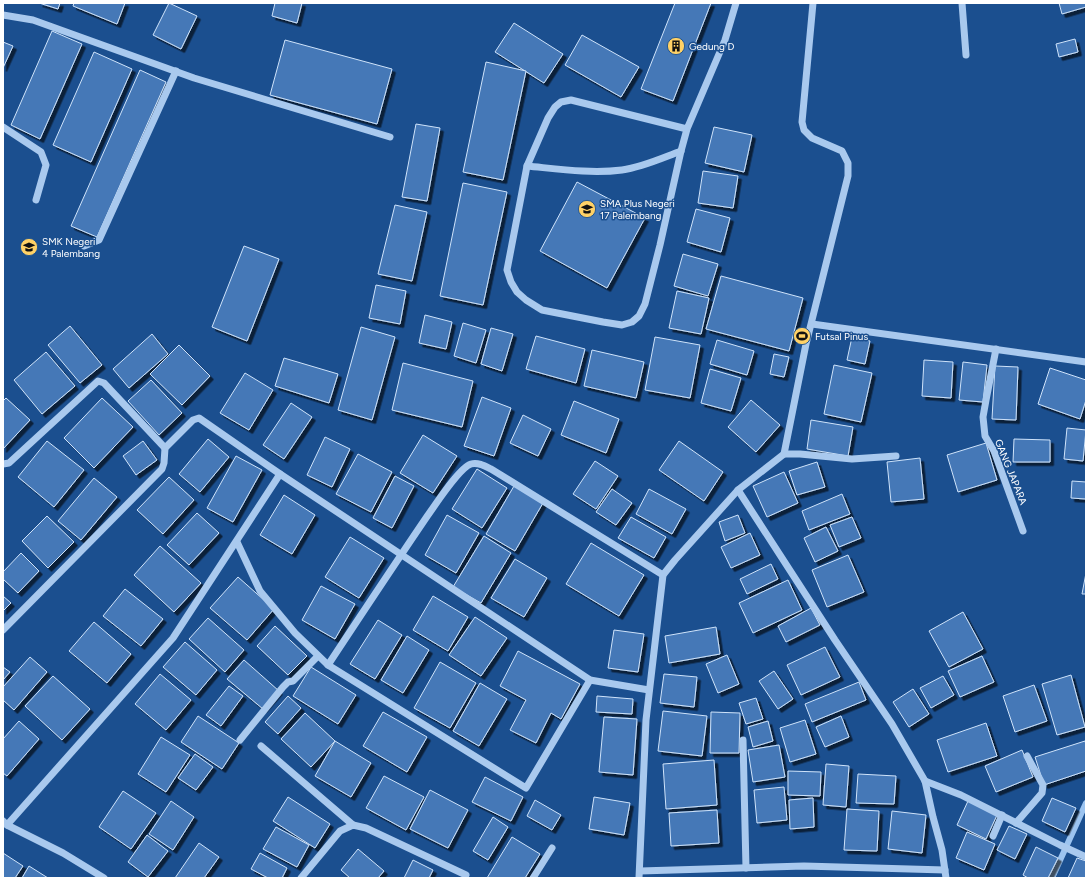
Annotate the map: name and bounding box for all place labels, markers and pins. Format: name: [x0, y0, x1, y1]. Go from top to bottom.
building icon: Gedung D: [666, 36, 686, 56]
place label: Gedung D: [689, 40, 734, 53]
place label: SMA Plus Negeri 17 Palembang: [600, 197, 675, 222]
school or university icon: SMA Plus Negeri 17 Palembang: [577, 199, 597, 219]
place label: SMK Negeri 4 Palembang: [42, 235, 100, 260]
school or university icon: SMK Negeri 4 Palembang: [19, 237, 39, 257]
sports icon: Futsal Pinus: [792, 326, 812, 346]
place label: Futsal Pinus: [815, 330, 868, 343]

